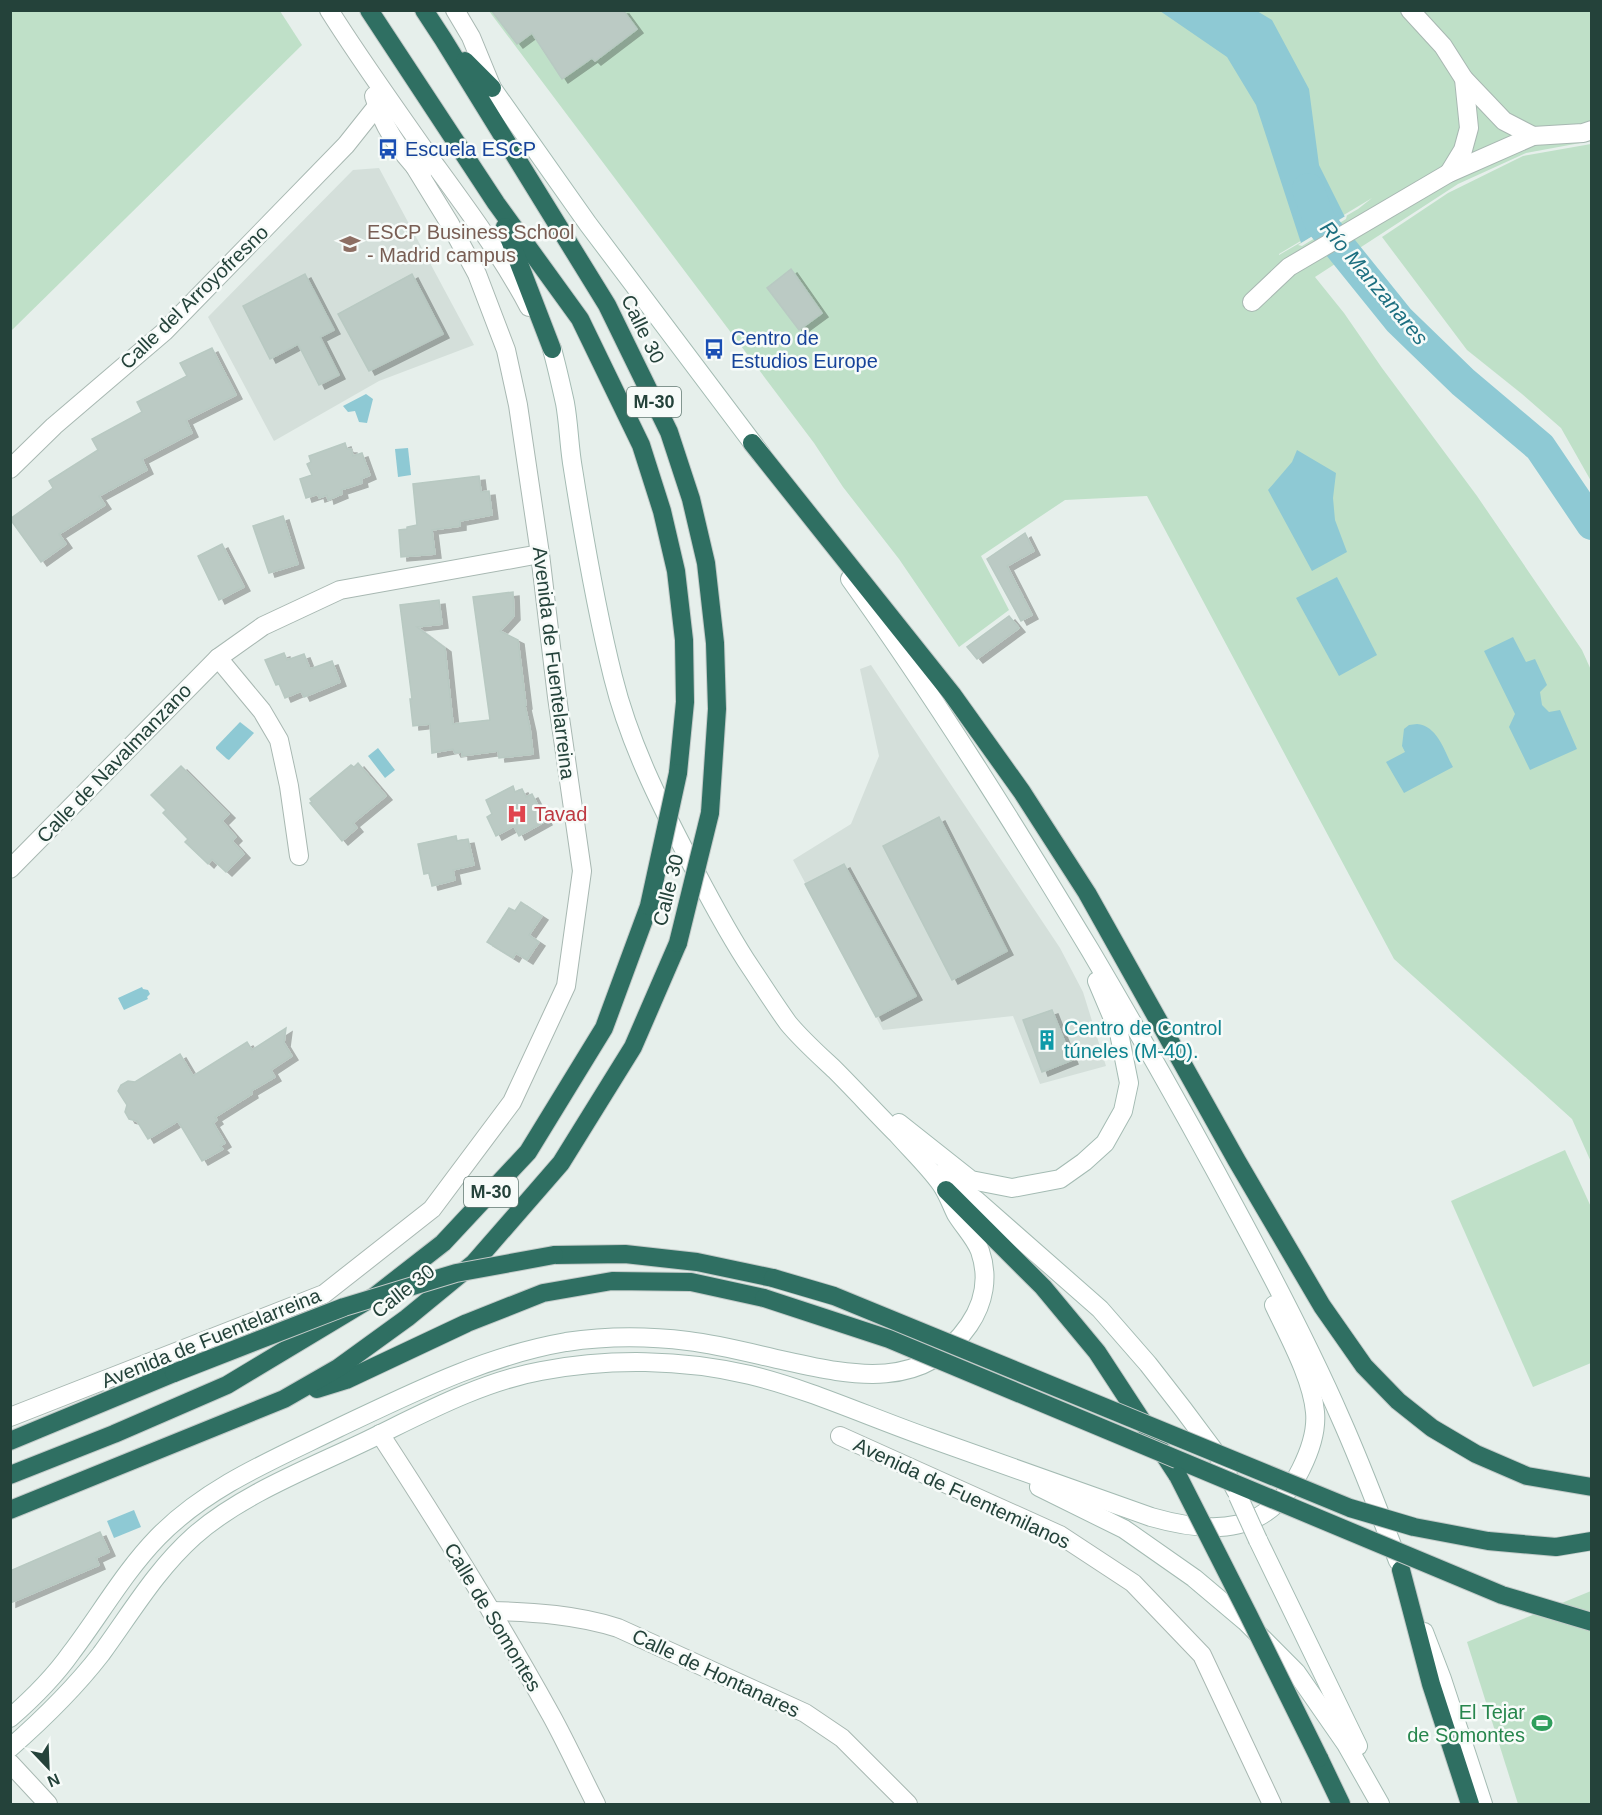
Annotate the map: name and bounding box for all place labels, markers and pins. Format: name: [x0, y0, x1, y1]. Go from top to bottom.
bus stop icon: Escuela ESCP: [376, 137, 400, 161]
place label: Escuela ESCP: [405, 138, 536, 160]
place label: ESCP Business School - Madrid campus: [367, 221, 575, 266]
school or university icon: ESCP Business School - Madrid campus: [338, 232, 362, 256]
place label: Centro de Estudios Europe: [731, 327, 878, 372]
bus stop icon: Centro de Estudios Europe: [702, 337, 726, 361]
hospital icon: Tavad: [505, 802, 529, 826]
place label: Tavad: [534, 803, 587, 825]
place label: Centro de Control túneles (M-40).: [1064, 1017, 1222, 1062]
building icon: Centro de Control túneles (M-40).: [1035, 1028, 1059, 1052]
place label: El Tejar de Somontes: [1407, 1701, 1525, 1746]
sports icon: El Tejar de Somontes: [1530, 1711, 1554, 1735]

